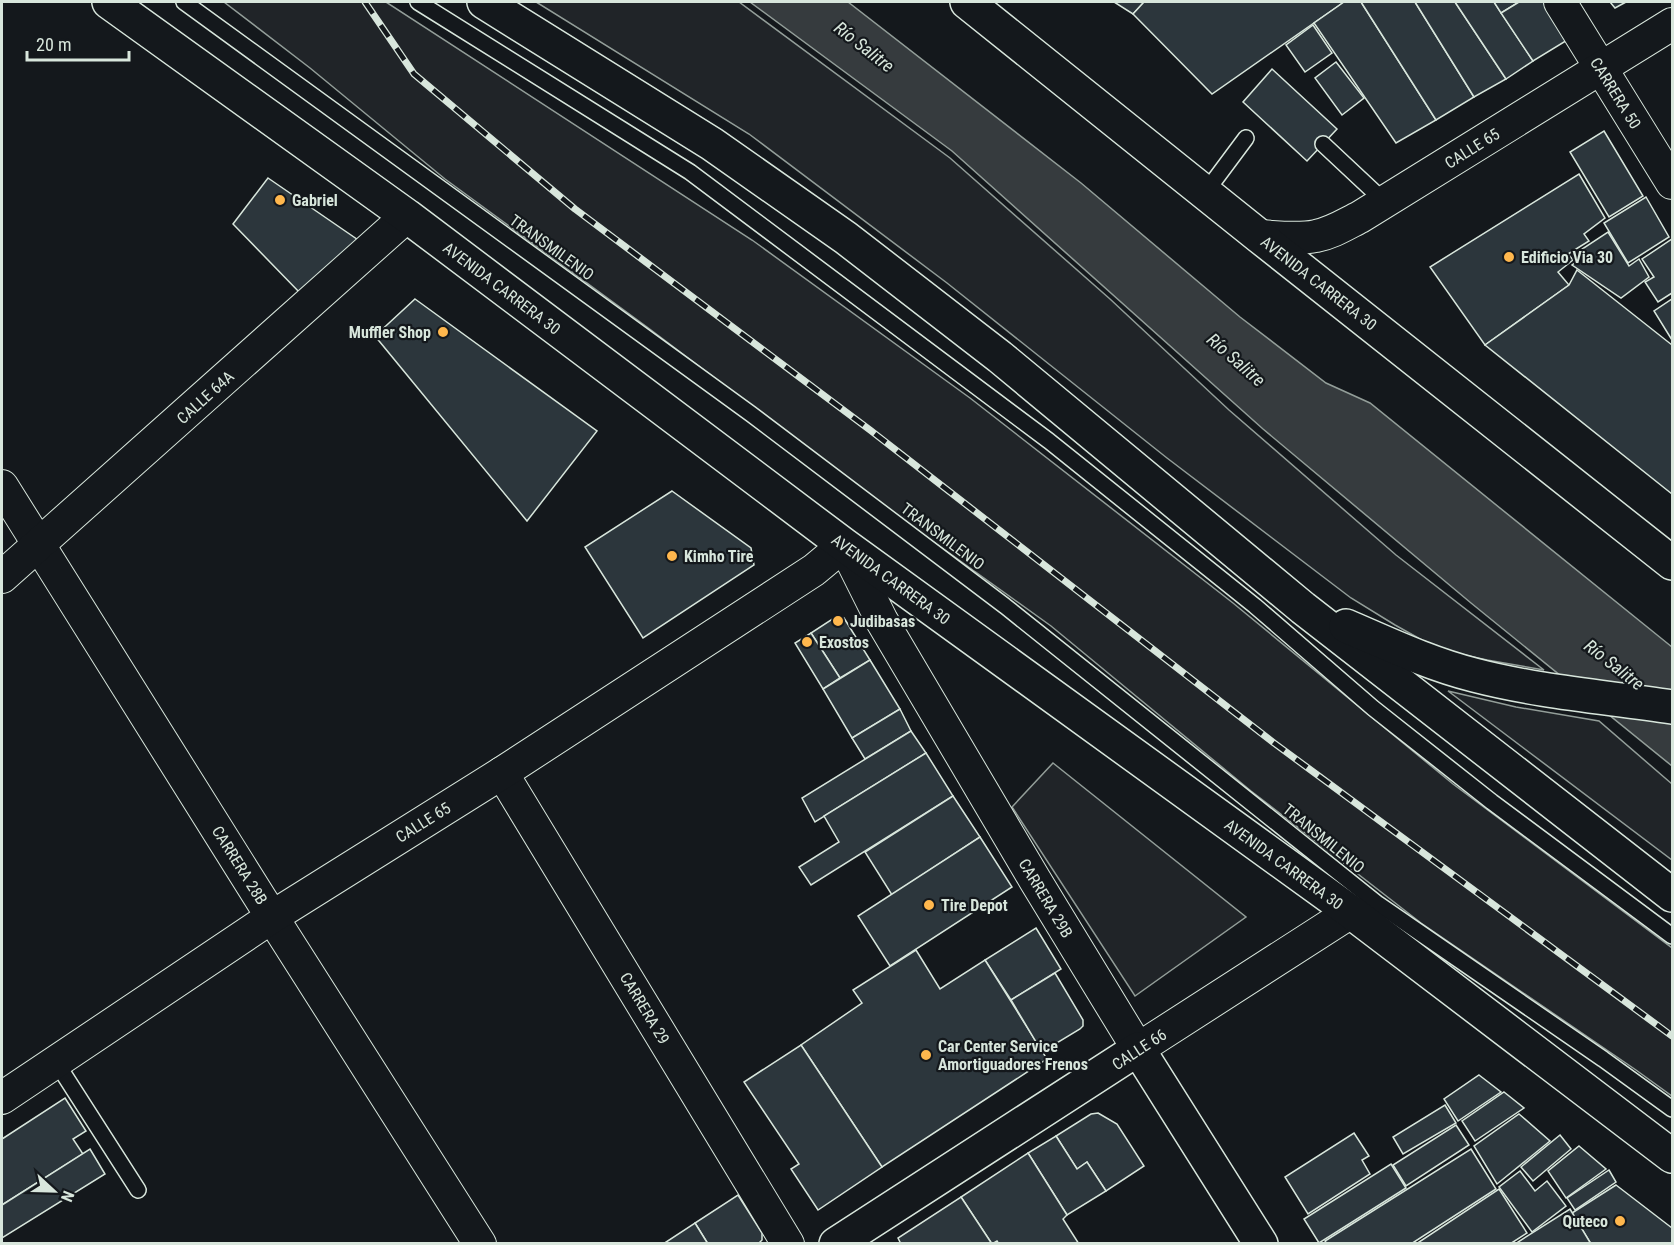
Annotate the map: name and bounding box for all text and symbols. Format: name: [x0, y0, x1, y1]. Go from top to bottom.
water label: Río Salitre: [830, 17, 898, 76]
scale bar: [27, 24, 129, 62]
text: 20 m: [36, 34, 71, 55]
street label: CARRERA 50: [1586, 54, 1645, 132]
street label: CALLE 65: [1441, 124, 1503, 173]
place label: Gabriel: [292, 191, 338, 210]
marker: Gabriel: [273, 193, 287, 207]
street label: TRANSMILENIO: [506, 210, 598, 284]
street label: AVENIDA CARRERA 30: [1257, 232, 1380, 334]
street label: AVENIDA CARRERA 30: [439, 238, 564, 339]
place label: Edificio Via 30: [1521, 248, 1613, 267]
marker: Edificio Via 30: [1502, 250, 1516, 264]
place label: Muffler Shop: [349, 323, 431, 342]
marker: Muffler Shop: [436, 325, 450, 339]
water label: Río Salitre: [1203, 329, 1270, 391]
street label: CALLE 64A: [173, 367, 238, 428]
street label: TRANSMILENIO: [897, 499, 988, 574]
street label: AVENIDA CARRERA 30: [828, 530, 954, 629]
place label: Kimho Tire: [684, 547, 754, 566]
marker: Kimho Tire: [665, 549, 679, 563]
place label: Judibasas: [850, 612, 915, 631]
marker: Judibasas: [831, 614, 845, 628]
place label: Exostos: [819, 633, 869, 652]
marker: Exostos: [800, 635, 814, 649]
water label: Río Salitre: [1580, 635, 1648, 694]
street label: CALLE 65: [392, 798, 454, 847]
street label: TRANSMILENIO: [1279, 800, 1368, 877]
street label: AVENIDA CARRERA 30: [1221, 815, 1347, 914]
street label: CARRERA 28B: [208, 822, 271, 908]
street label: CARRERA 29B: [1014, 855, 1077, 941]
place label: Tire Depot: [941, 896, 1008, 915]
marker: Tire Depot: [922, 898, 936, 912]
street label: CARRERA 29: [616, 969, 673, 1048]
street label: CALLE 66: [1109, 1025, 1170, 1074]
place label: Car Center Service Amortiguadores Frenos: [938, 1037, 1088, 1074]
marker: Car Center Service Amortiguadores Frenos: [919, 1048, 933, 1062]
north arrow: [24, 1161, 84, 1221]
text: N: [57, 1188, 78, 1205]
place label: Quteco: [1563, 1212, 1608, 1231]
marker: Quteco: [1613, 1214, 1627, 1228]

